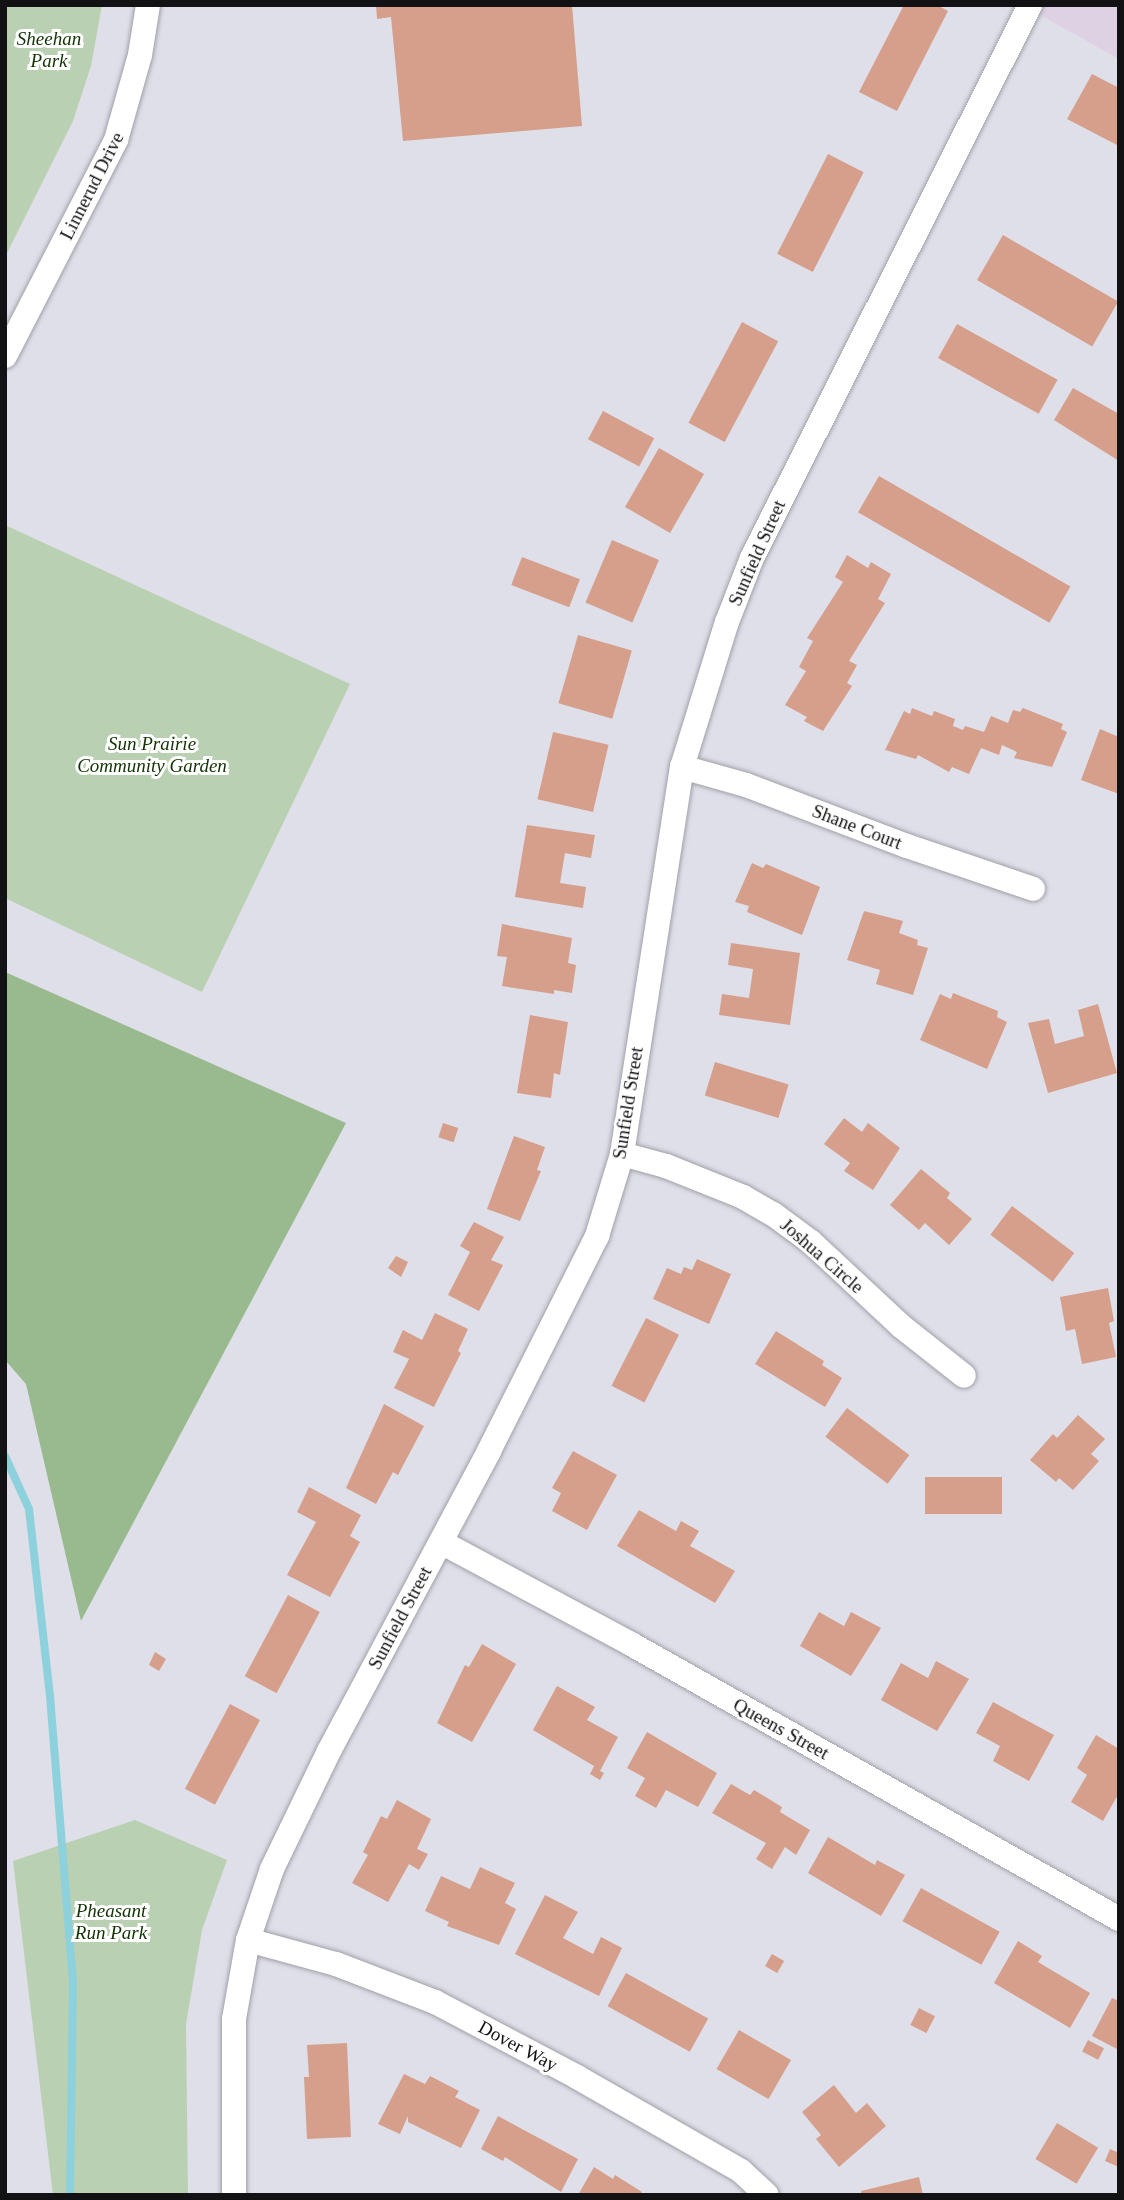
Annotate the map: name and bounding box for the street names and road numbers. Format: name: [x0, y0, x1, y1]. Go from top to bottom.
street label: Linnerud Drive: [55, 128, 129, 244]
street label: Sunfield Street: [724, 497, 790, 609]
street label: Shane Court: [809, 799, 905, 855]
street label: Sunfield Street: [608, 1045, 648, 1161]
street label: Joshua Circle: [776, 1214, 868, 1298]
street label: Sunfield Street: [363, 1563, 437, 1673]
street label: Queens Street: [729, 1693, 833, 1765]
street label: Dover Way: [474, 2016, 562, 2076]

